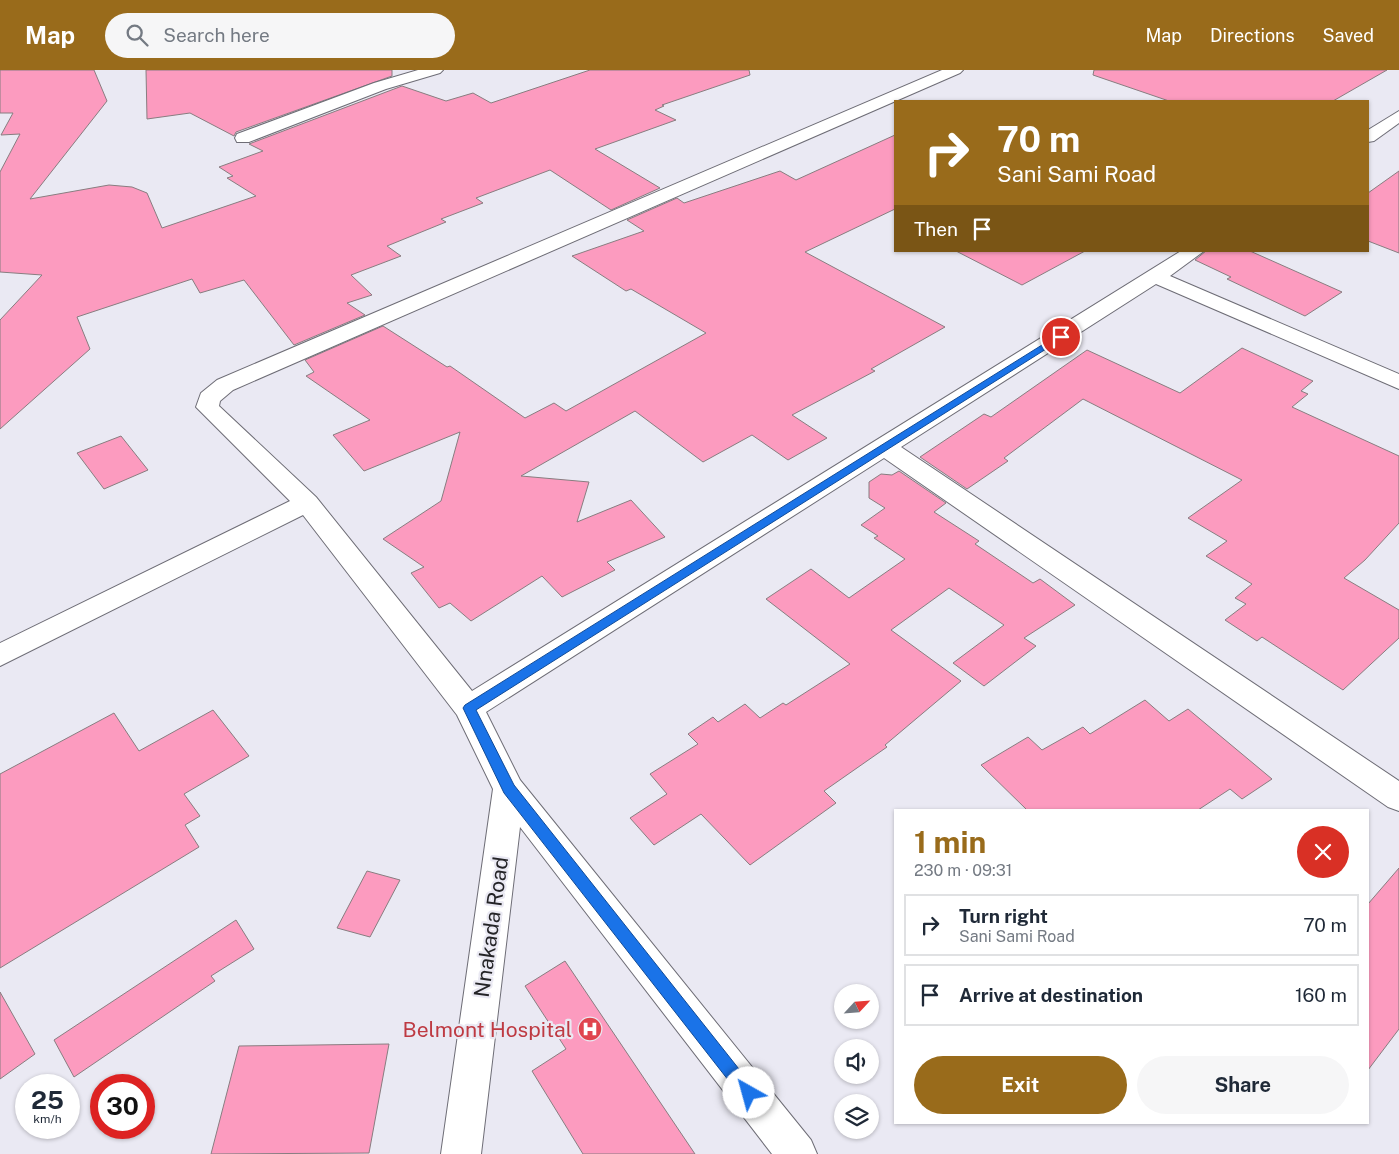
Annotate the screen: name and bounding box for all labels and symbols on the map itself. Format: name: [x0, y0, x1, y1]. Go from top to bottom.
pin: [1040, 316, 1082, 358]
street label: Nnakada Road: [469, 855, 513, 999]
north arrow: [834, 984, 879, 1029]
hospital icon: Belmont Hospital: [577, 1016, 603, 1042]
place label: Belmont Hospital: [403, 1017, 572, 1042]
position arrow: [722, 1066, 774, 1118]
speed limit sign: 30: [90, 1074, 155, 1139]

